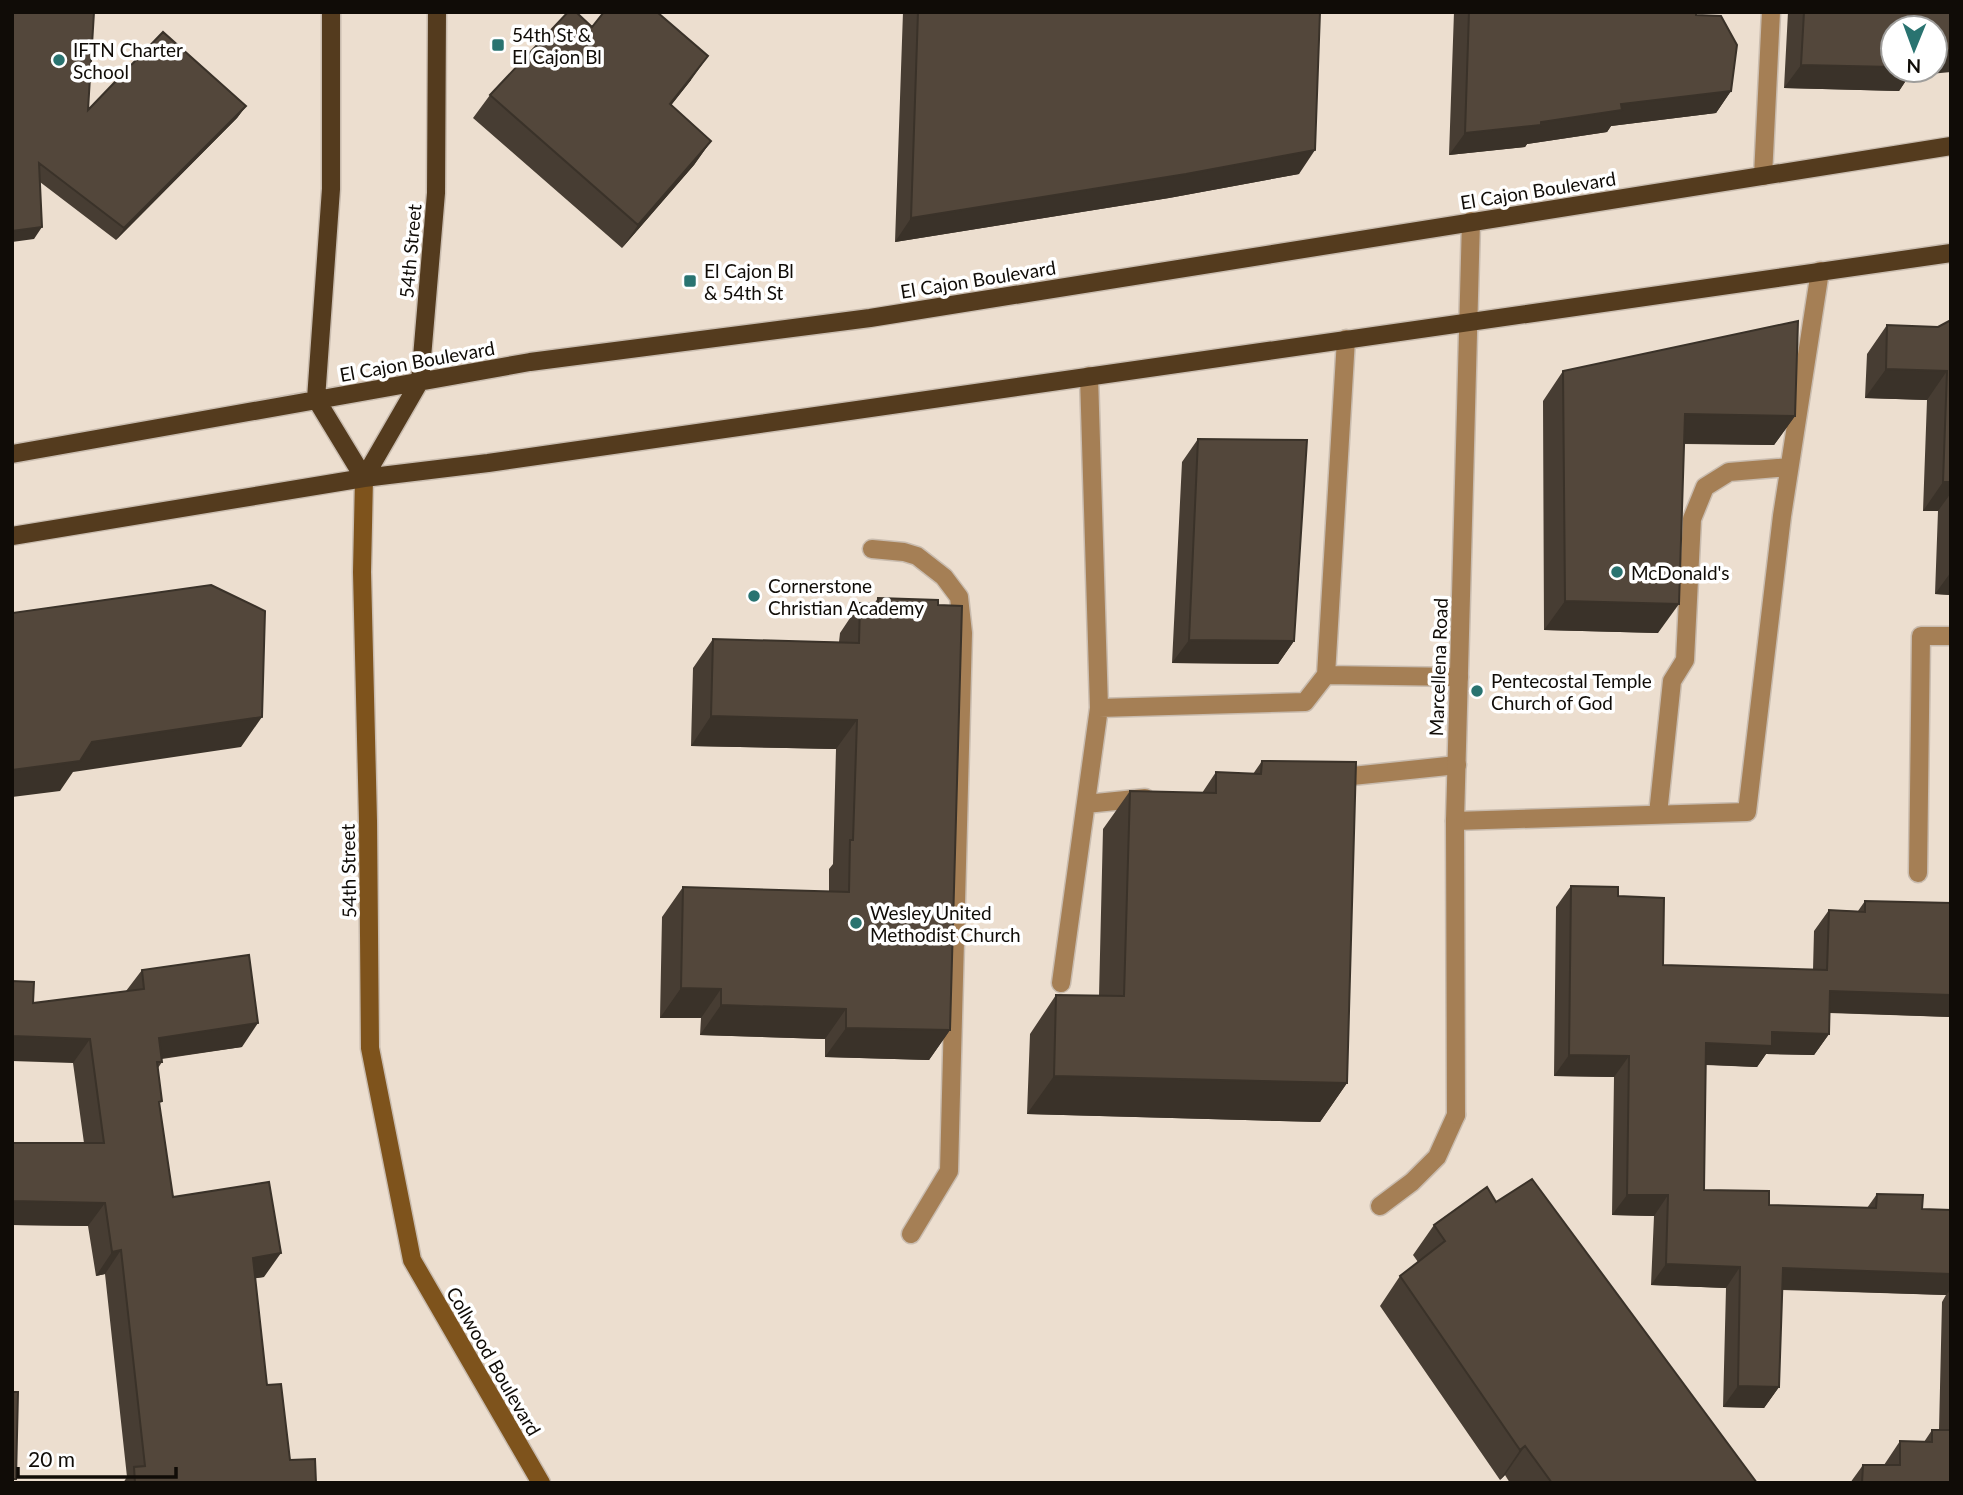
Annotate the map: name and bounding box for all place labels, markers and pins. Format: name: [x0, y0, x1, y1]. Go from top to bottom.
place label: 54th St & El Cajon Bl: [512, 23, 602, 68]
marker: 54th St & El Cajon Bl: [490, 37, 506, 53]
place label: IFTN Charter School: [73, 38, 183, 83]
marker: IFTN Charter School: [51, 52, 67, 68]
place label: El Cajon Bl & 54th St: [704, 259, 794, 304]
marker: El Cajon Bl & 54th St: [682, 273, 698, 289]
place label: McDonald's: [1631, 561, 1730, 584]
marker: McDonald's: [1609, 564, 1625, 580]
place label: Cornerstone Christian Academy: [768, 574, 924, 619]
marker: Cornerstone Christian Academy: [746, 588, 762, 604]
place label: Pentecostal Temple Church of God: [1491, 669, 1652, 714]
marker: Pentecostal Temple Church of God: [1469, 683, 1485, 699]
place label: Wesley United Methodist Church: [870, 901, 1021, 946]
marker: Wesley United Methodist Church: [848, 915, 864, 931]

